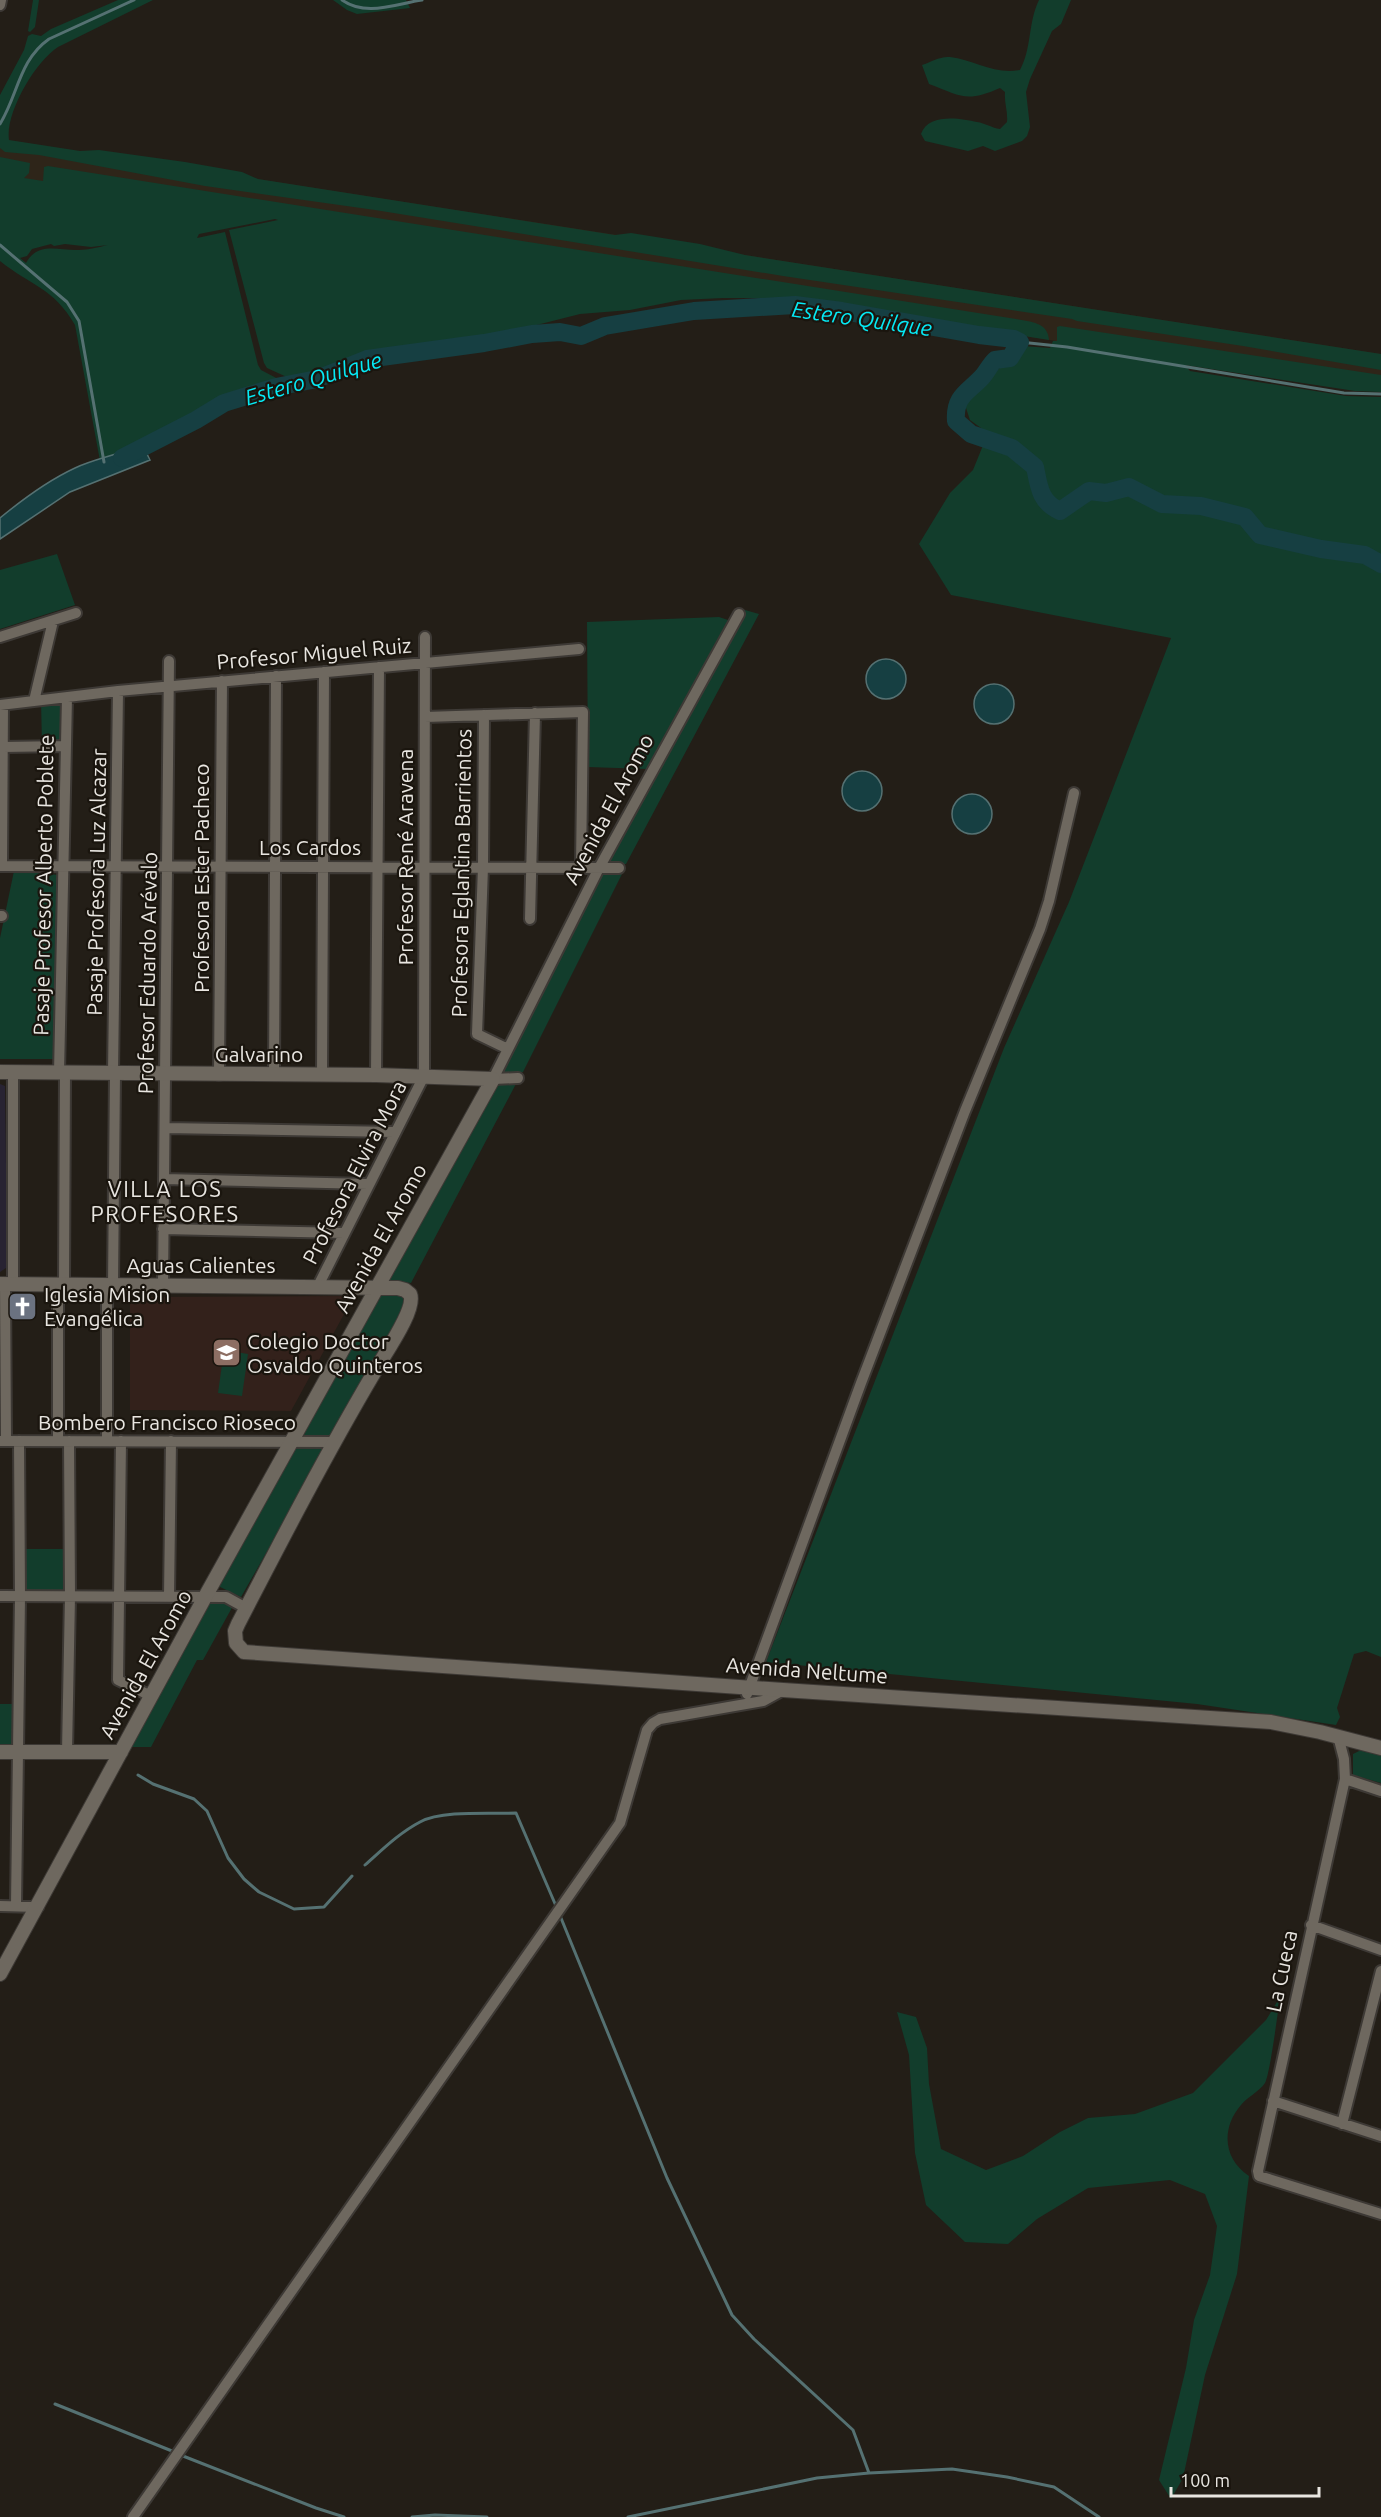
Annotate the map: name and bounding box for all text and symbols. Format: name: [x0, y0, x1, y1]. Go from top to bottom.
water label: Estero Quilque: [790, 296, 934, 340]
water label: Estero Quilque: [242, 347, 384, 409]
street label: Profesor Miguel Ruiz: [215, 633, 413, 673]
street label: Profesora Eglantina Barrientos: [446, 729, 476, 1017]
street label: Avenida El Aromo: [558, 730, 658, 888]
street label: Pasaje Profesor Alberto Poblete: [28, 734, 58, 1036]
street label: Pasaje Profesora Luz Alcazar: [82, 748, 110, 1016]
street label: Profesor René Aravena: [393, 749, 417, 965]
street label: Profesora Ester Pacheco: [189, 763, 213, 993]
street label: Los Cardos: [259, 835, 361, 859]
street label: Profesor Eduardo Arévalo: [133, 852, 161, 1094]
street label: Galvarino: [215, 1042, 303, 1066]
street label: Profesora Elvira Mora: [297, 1076, 411, 1268]
street label: Avenida El Aromo: [329, 1159, 431, 1317]
district label: VILLA LOS PROFESORES: [90, 1176, 240, 1226]
street label: Aguas Calientes: [126, 1253, 276, 1277]
place label: Iglesia Mision Evangélica: [44, 1282, 170, 1330]
church icon: Iglesia Mision Evangélica: [7, 1290, 39, 1322]
place label: Colegio Doctor Osvaldo Quinteros: [247, 1329, 423, 1377]
school or university icon: Colegio Doctor Osvaldo Quinteros: [210, 1337, 242, 1369]
street label: Bombero Francisco Rioseco: [38, 1410, 296, 1434]
street label: Avenida El Aromo: [94, 1585, 196, 1743]
street label: Avenida Neltume: [725, 1652, 889, 1688]
street label: La Cueca: [1261, 1928, 1301, 2014]
scale bar: [1171, 2460, 1320, 2498]
text: 100 m: [1180, 2470, 1230, 2490]

